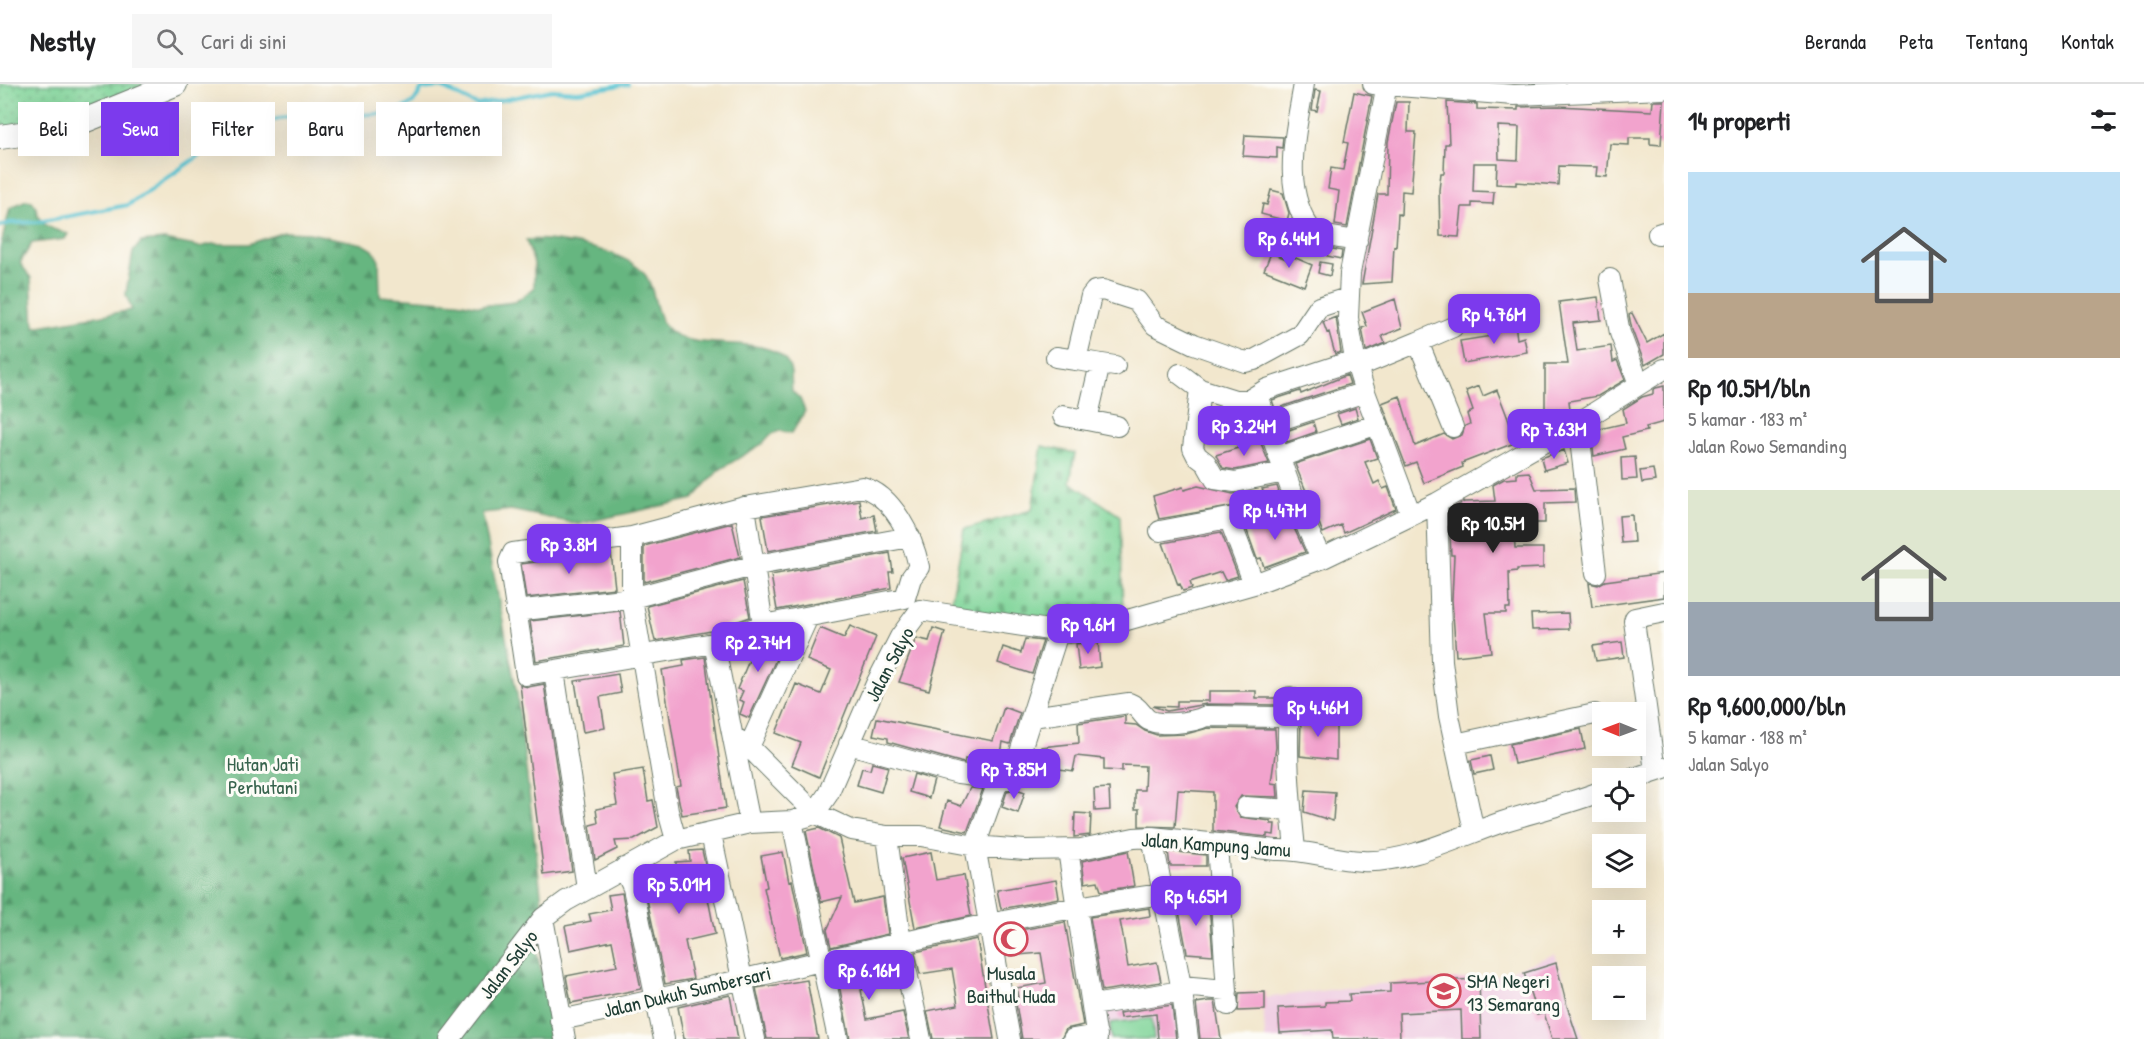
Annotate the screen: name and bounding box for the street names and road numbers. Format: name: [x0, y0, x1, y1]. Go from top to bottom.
street label: Jalan Salyo: [858, 622, 920, 706]
street label: Jalan Kampung Jamu: [1140, 825, 1292, 863]
street label: Jalan Salyo: [472, 924, 544, 1004]
street label: Jalan Dukuh Sumbersari: [601, 959, 773, 1023]

